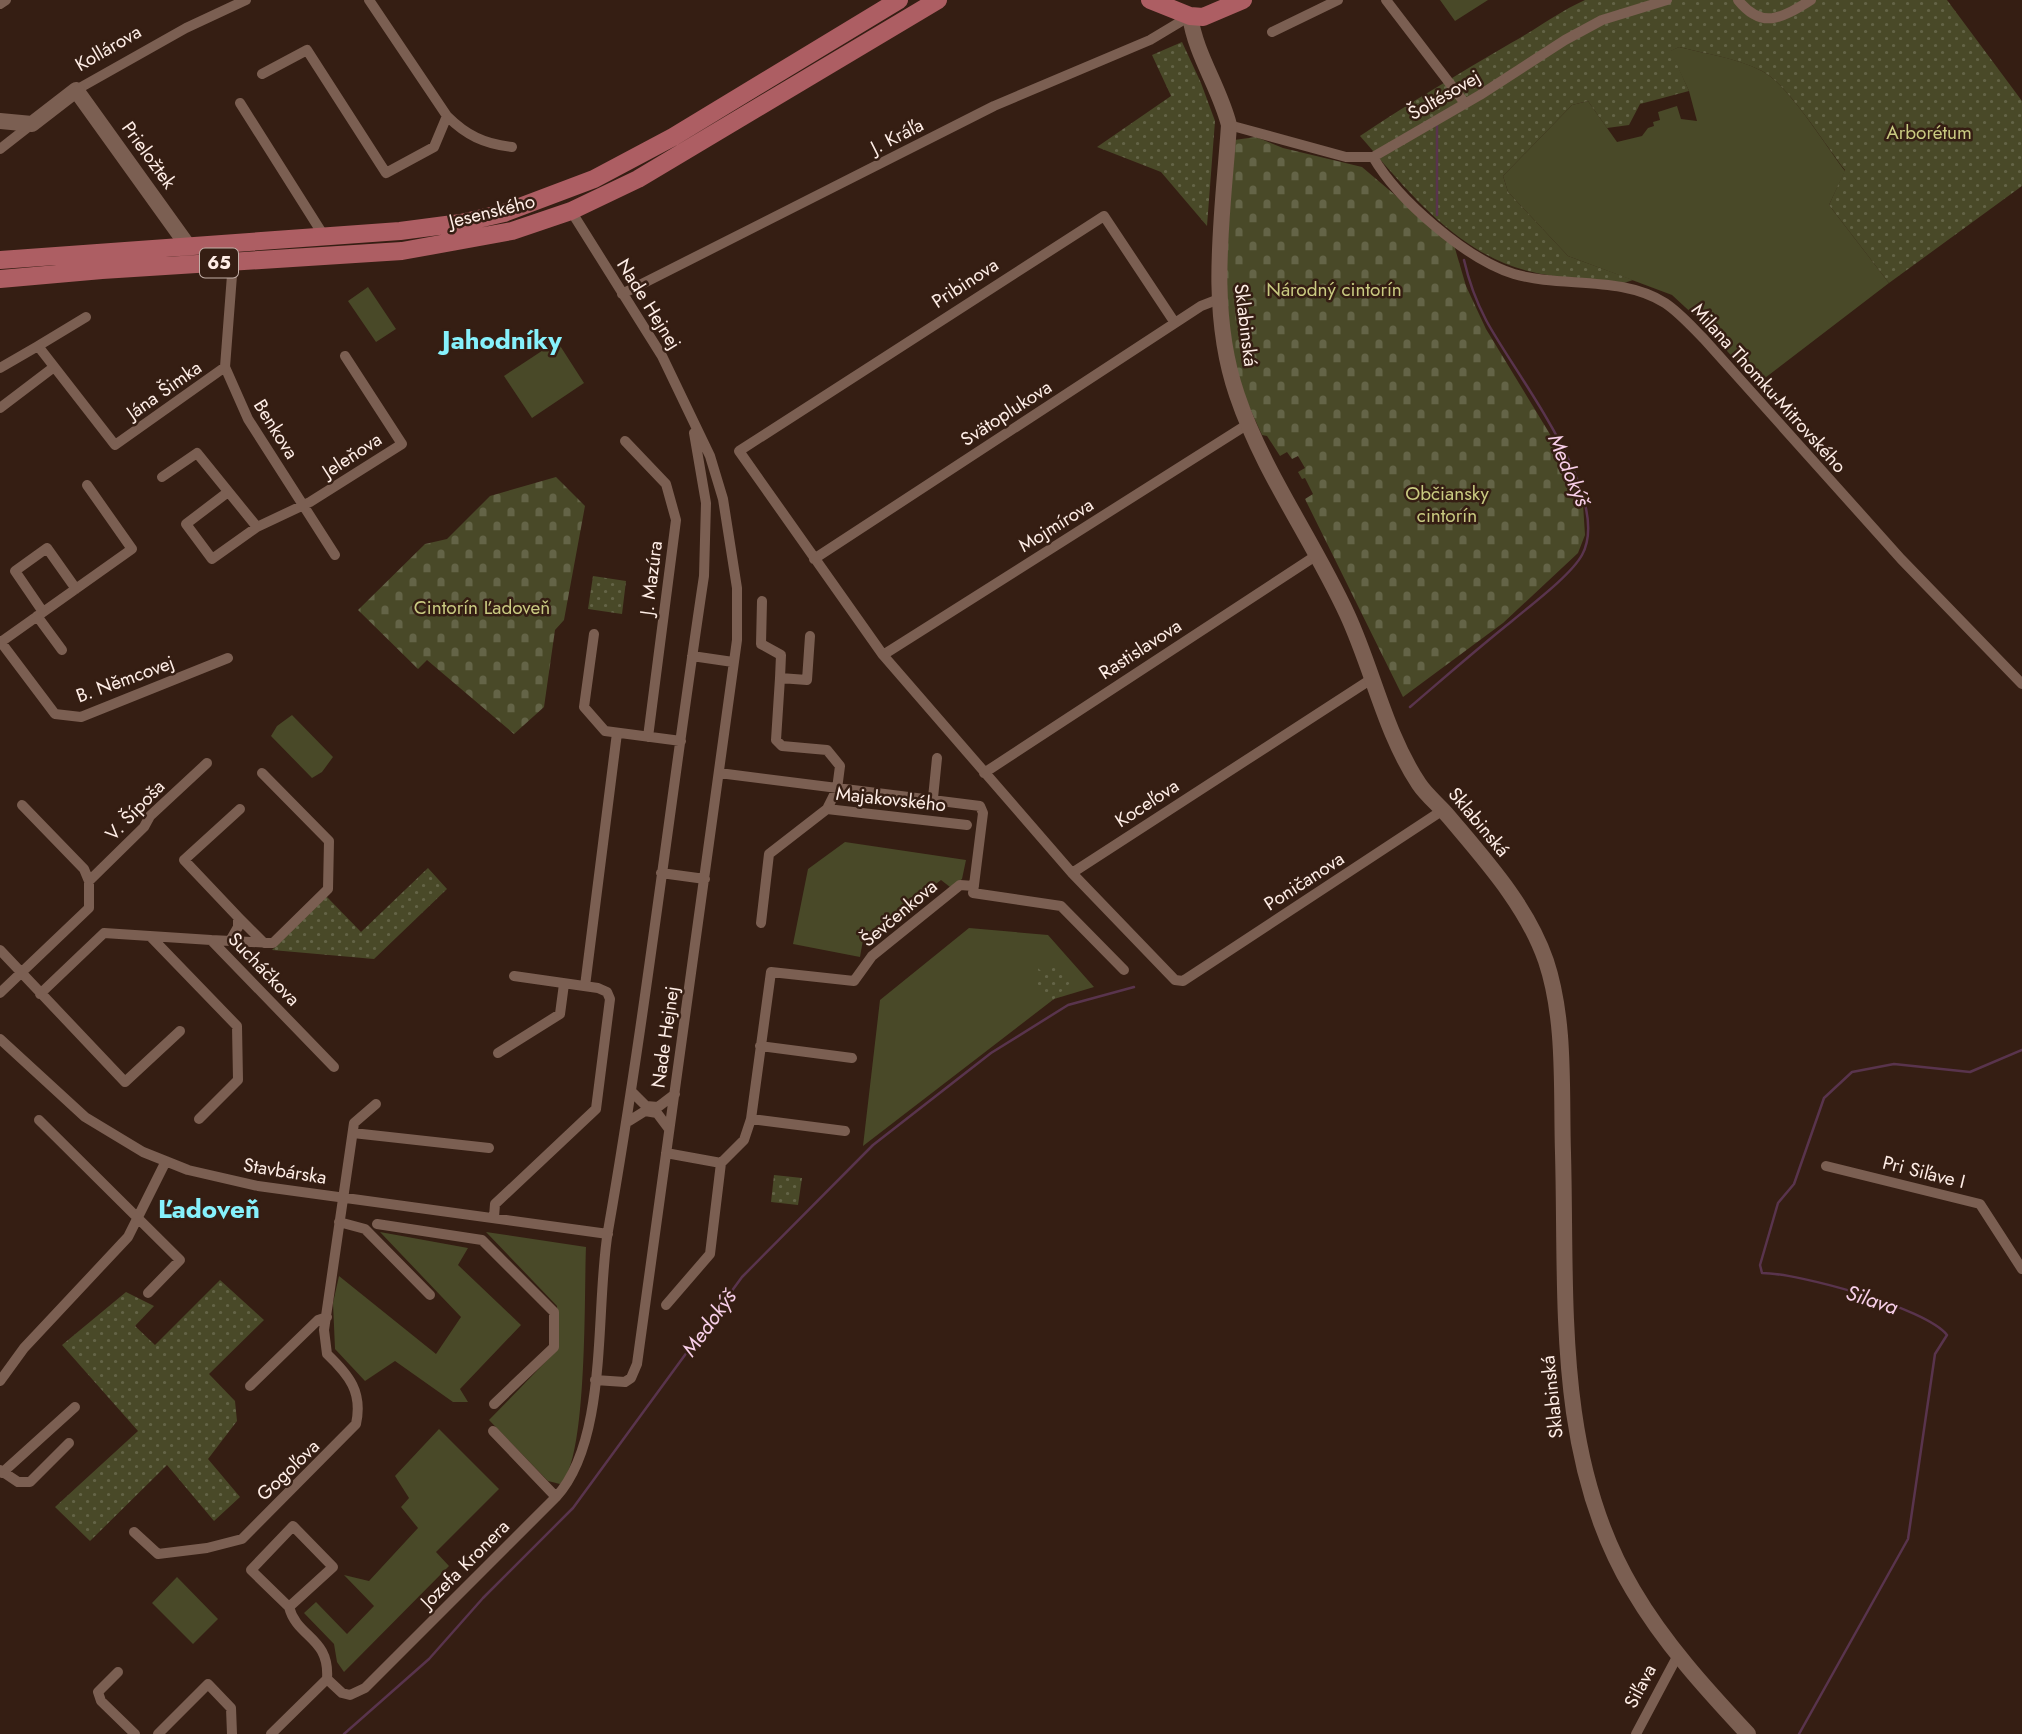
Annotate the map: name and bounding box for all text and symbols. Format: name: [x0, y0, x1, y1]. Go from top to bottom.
street label: Kollárova: [70, 18, 146, 78]
street label: Šoltésovej: [1403, 63, 1485, 127]
street label: J. Kráľa: [863, 111, 928, 162]
street label: Prieložtek: [115, 116, 183, 195]
park label: Arborétum: [1886, 119, 1972, 146]
street label: Jesenského: [443, 187, 538, 235]
road number: 65: [200, 248, 238, 278]
street label: Pribinova: [926, 251, 1004, 315]
street label: Nade Hejnej: [610, 253, 688, 355]
park label: Národný cintorín: [1266, 276, 1402, 303]
street label: Sklabinská: [1228, 282, 1264, 368]
street label: Milana Thomku-Mitrovského: [1685, 297, 1853, 479]
district label: Jahodníky: [437, 321, 562, 359]
street label: Jána Šimka: [118, 354, 207, 428]
street label: Svätoplukova: [955, 373, 1057, 453]
street label: Benkova: [247, 394, 305, 464]
street label: Jeleňova: [314, 426, 387, 486]
water label: Medokýš: [1540, 429, 1598, 513]
park label: Občiansky cintorín: [1405, 480, 1489, 529]
street label: Mojmírova: [1013, 491, 1099, 559]
street label: J. Mazúra: [633, 539, 669, 620]
park label: Cintorín Ľadoveň: [414, 594, 550, 621]
street label: Rastislavova: [1093, 612, 1187, 686]
street label: B. Němcovej: [72, 649, 178, 709]
street label: Koceľova: [1110, 772, 1184, 834]
street label: V. Šípoša: [99, 774, 171, 846]
street label: Majakovského: [834, 780, 948, 818]
street label: Sklabinská: [1442, 781, 1516, 863]
street label: Poničanova: [1259, 845, 1349, 917]
street label: Ševčenkova: [855, 873, 943, 953]
street label: Sucháčkova: [222, 926, 306, 1012]
street label: Nade Hejnej: [644, 984, 686, 1090]
street label: Pri Siľave I: [1880, 1149, 1968, 1195]
street label: Stavbárska: [241, 1151, 329, 1191]
district label: Ľadoveň: [158, 1190, 260, 1228]
water label: Silava: [1842, 1278, 1902, 1323]
water label: Medokýš: [674, 1282, 745, 1363]
street label: Sklabinská: [1534, 1354, 1570, 1440]
street label: Gogoľova: [250, 1433, 326, 1507]
street label: Jozefa Kronera: [412, 1513, 516, 1617]
street label: Siľava: [1617, 1659, 1663, 1713]

